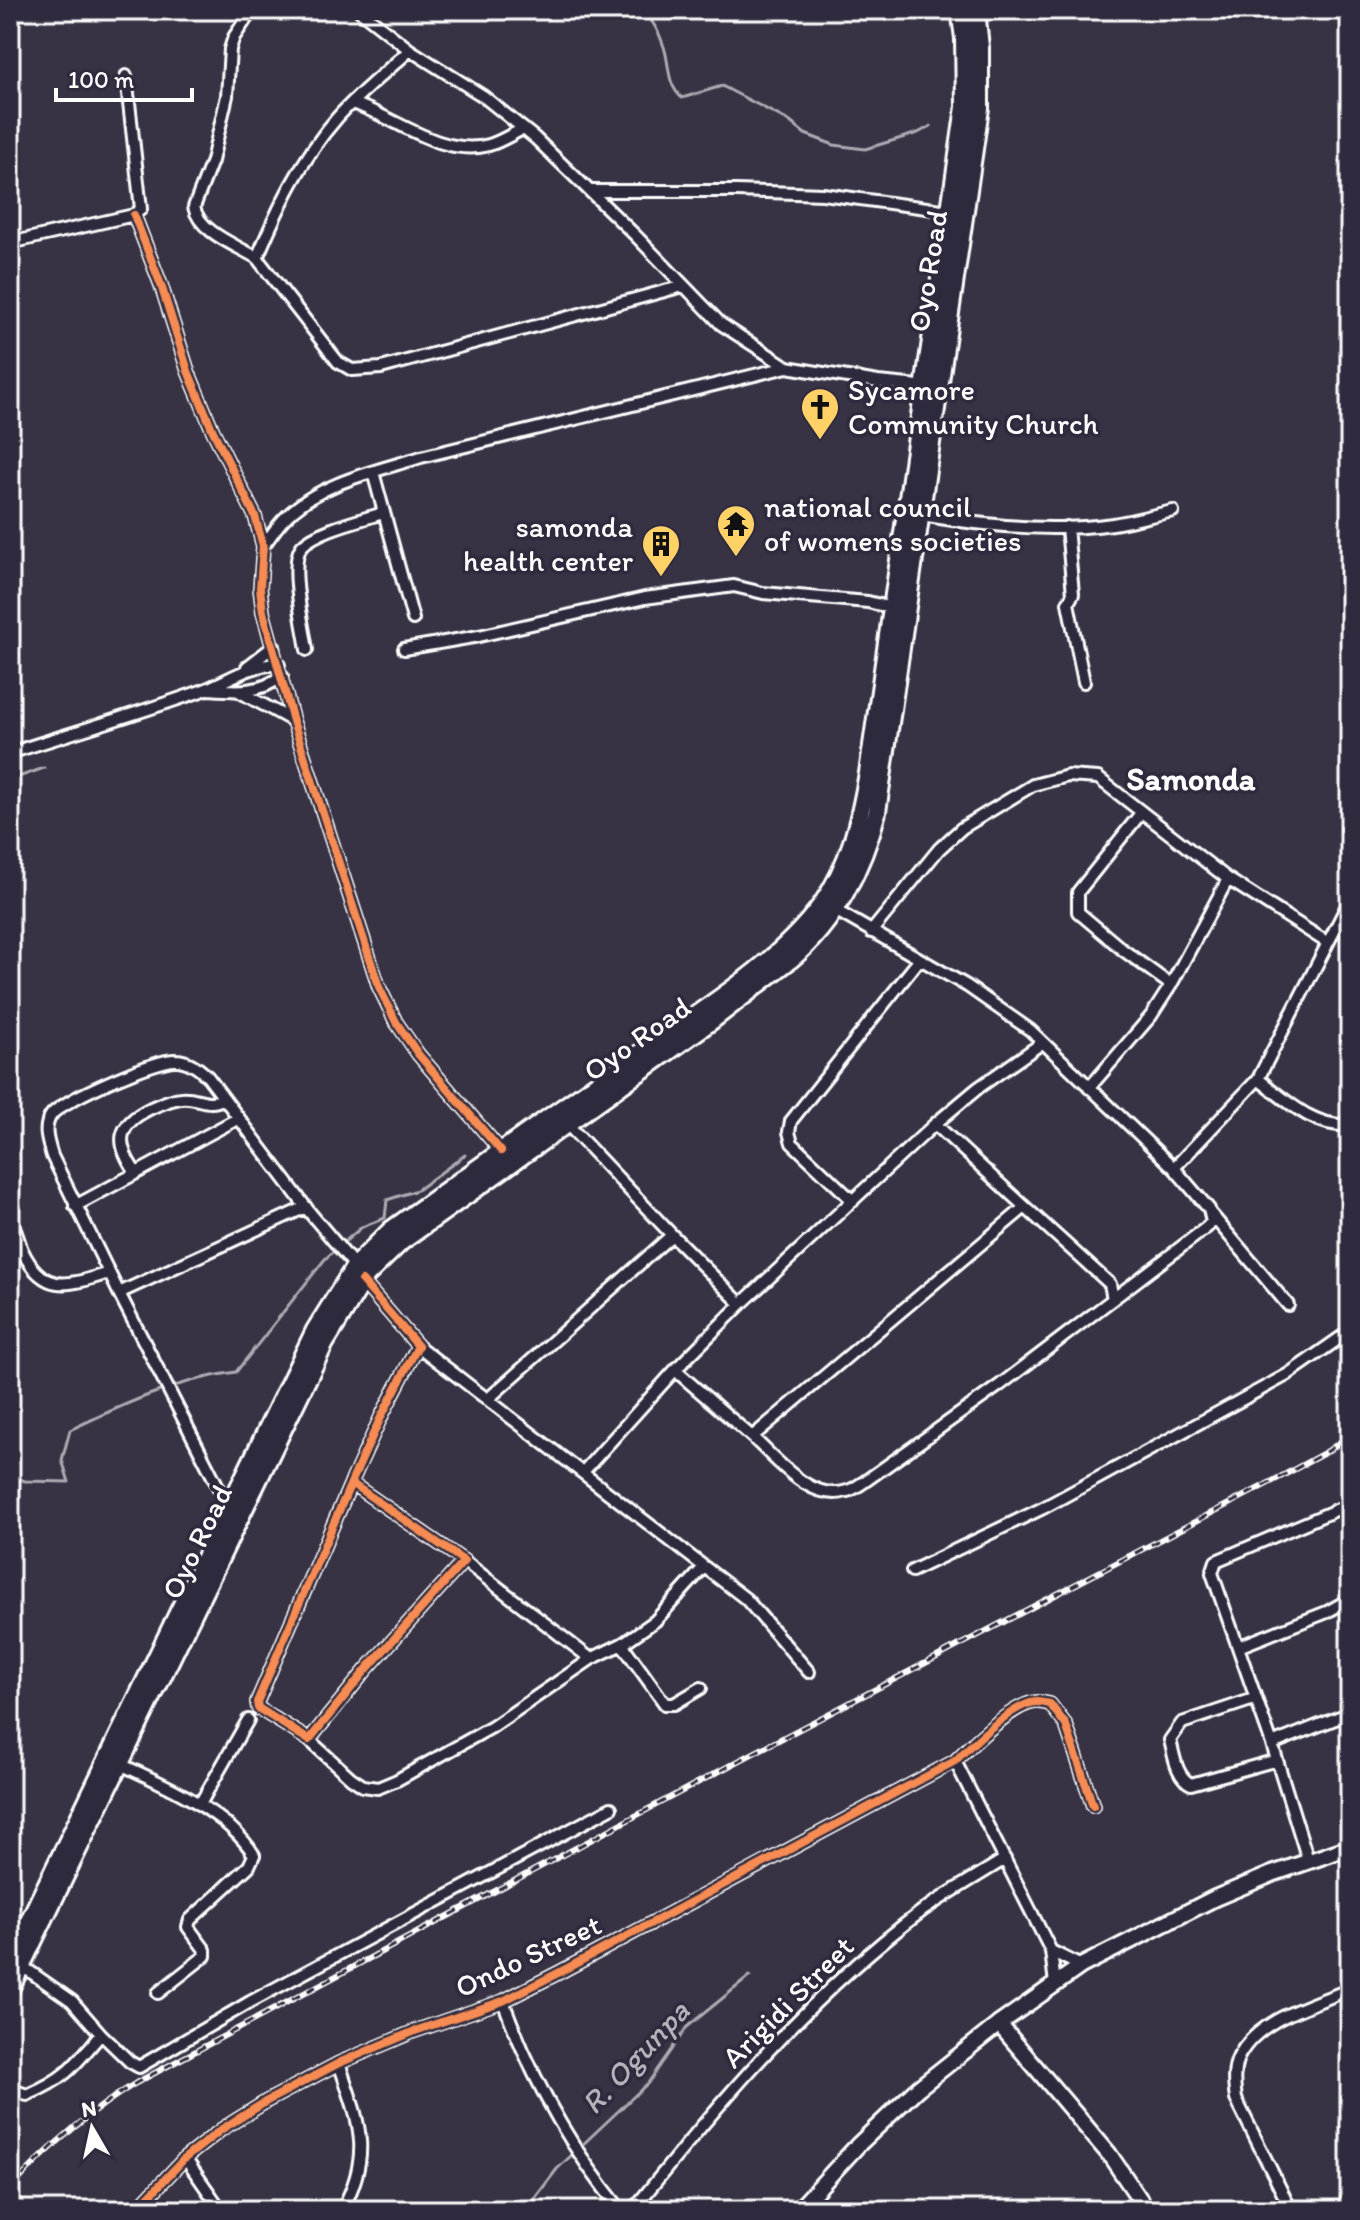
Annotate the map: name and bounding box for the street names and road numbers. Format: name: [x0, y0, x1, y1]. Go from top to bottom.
street label: Oyo Road: [900, 207, 955, 334]
street label: Oyo Road: [576, 988, 698, 1089]
street label: Oyo Road: [153, 1479, 240, 1605]
street label: Ondo Street: [449, 1906, 607, 2005]
street label: Arigidi Street: [714, 1928, 861, 2075]

